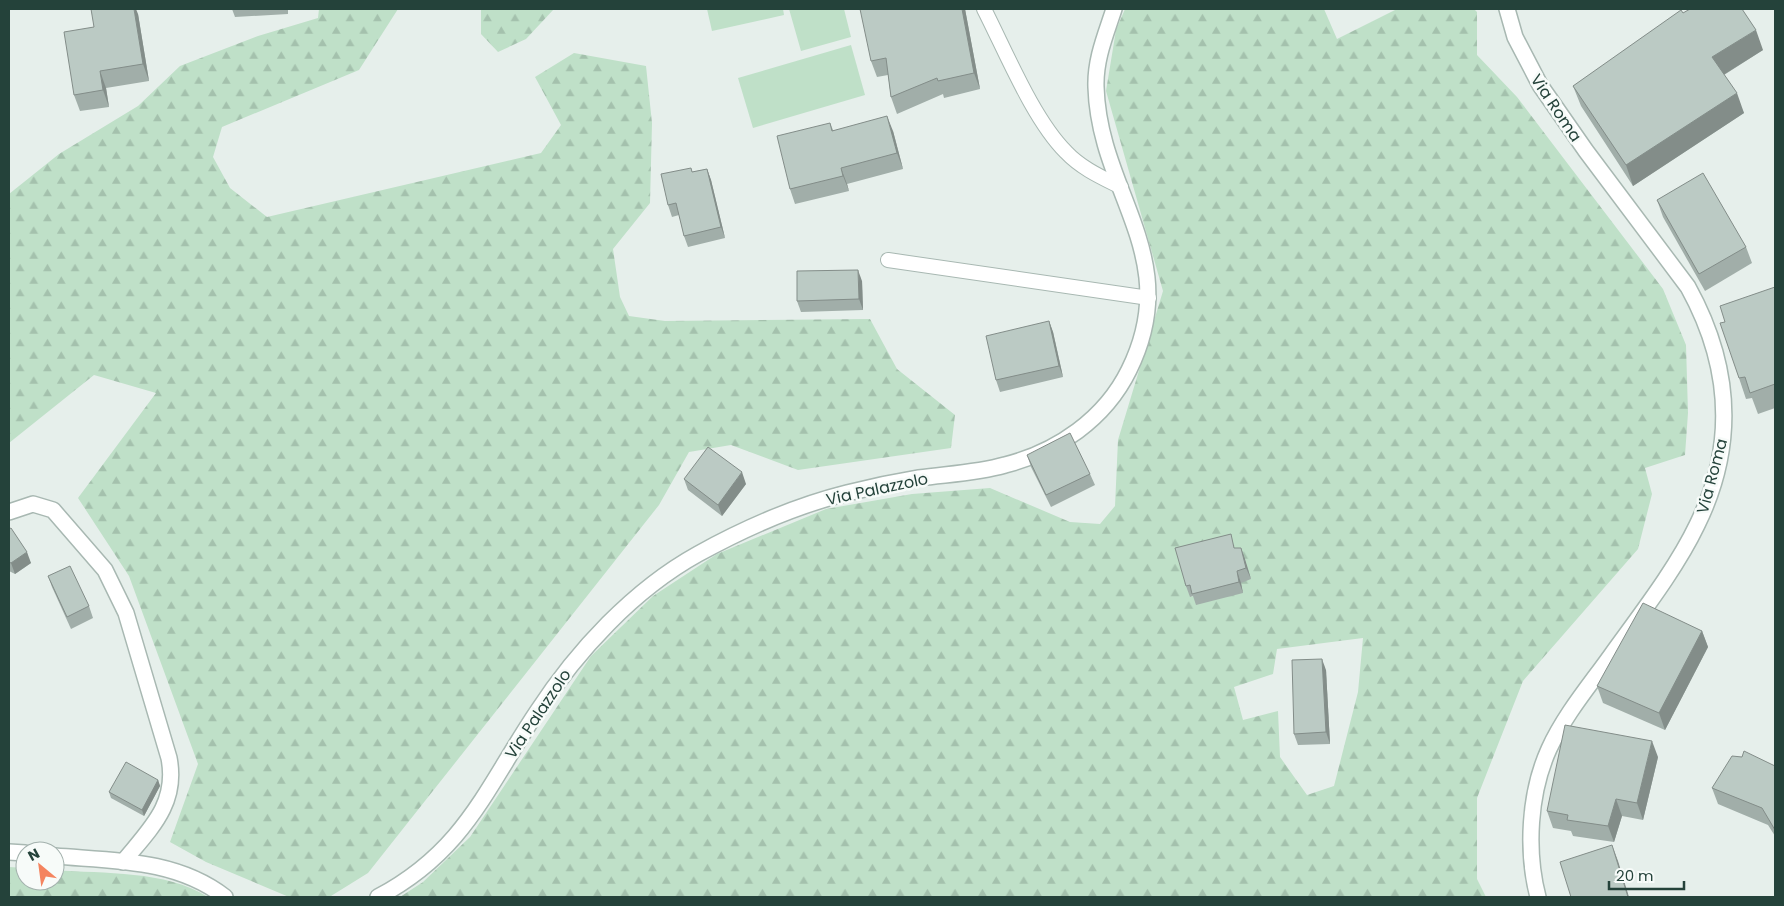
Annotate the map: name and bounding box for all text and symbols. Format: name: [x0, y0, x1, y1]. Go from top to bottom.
street label: Via Roma: [1525, 70, 1587, 146]
street label: Via Roma: [1691, 436, 1733, 516]
street label: Via Palazzolo: [824, 467, 930, 511]
street label: Via Palazzolo: [499, 665, 577, 763]
north arrow: [15, 841, 65, 891]
text: N: [24, 843, 43, 866]
scale bar: [1609, 858, 1684, 890]
text: 20 m: [1616, 865, 1654, 886]

